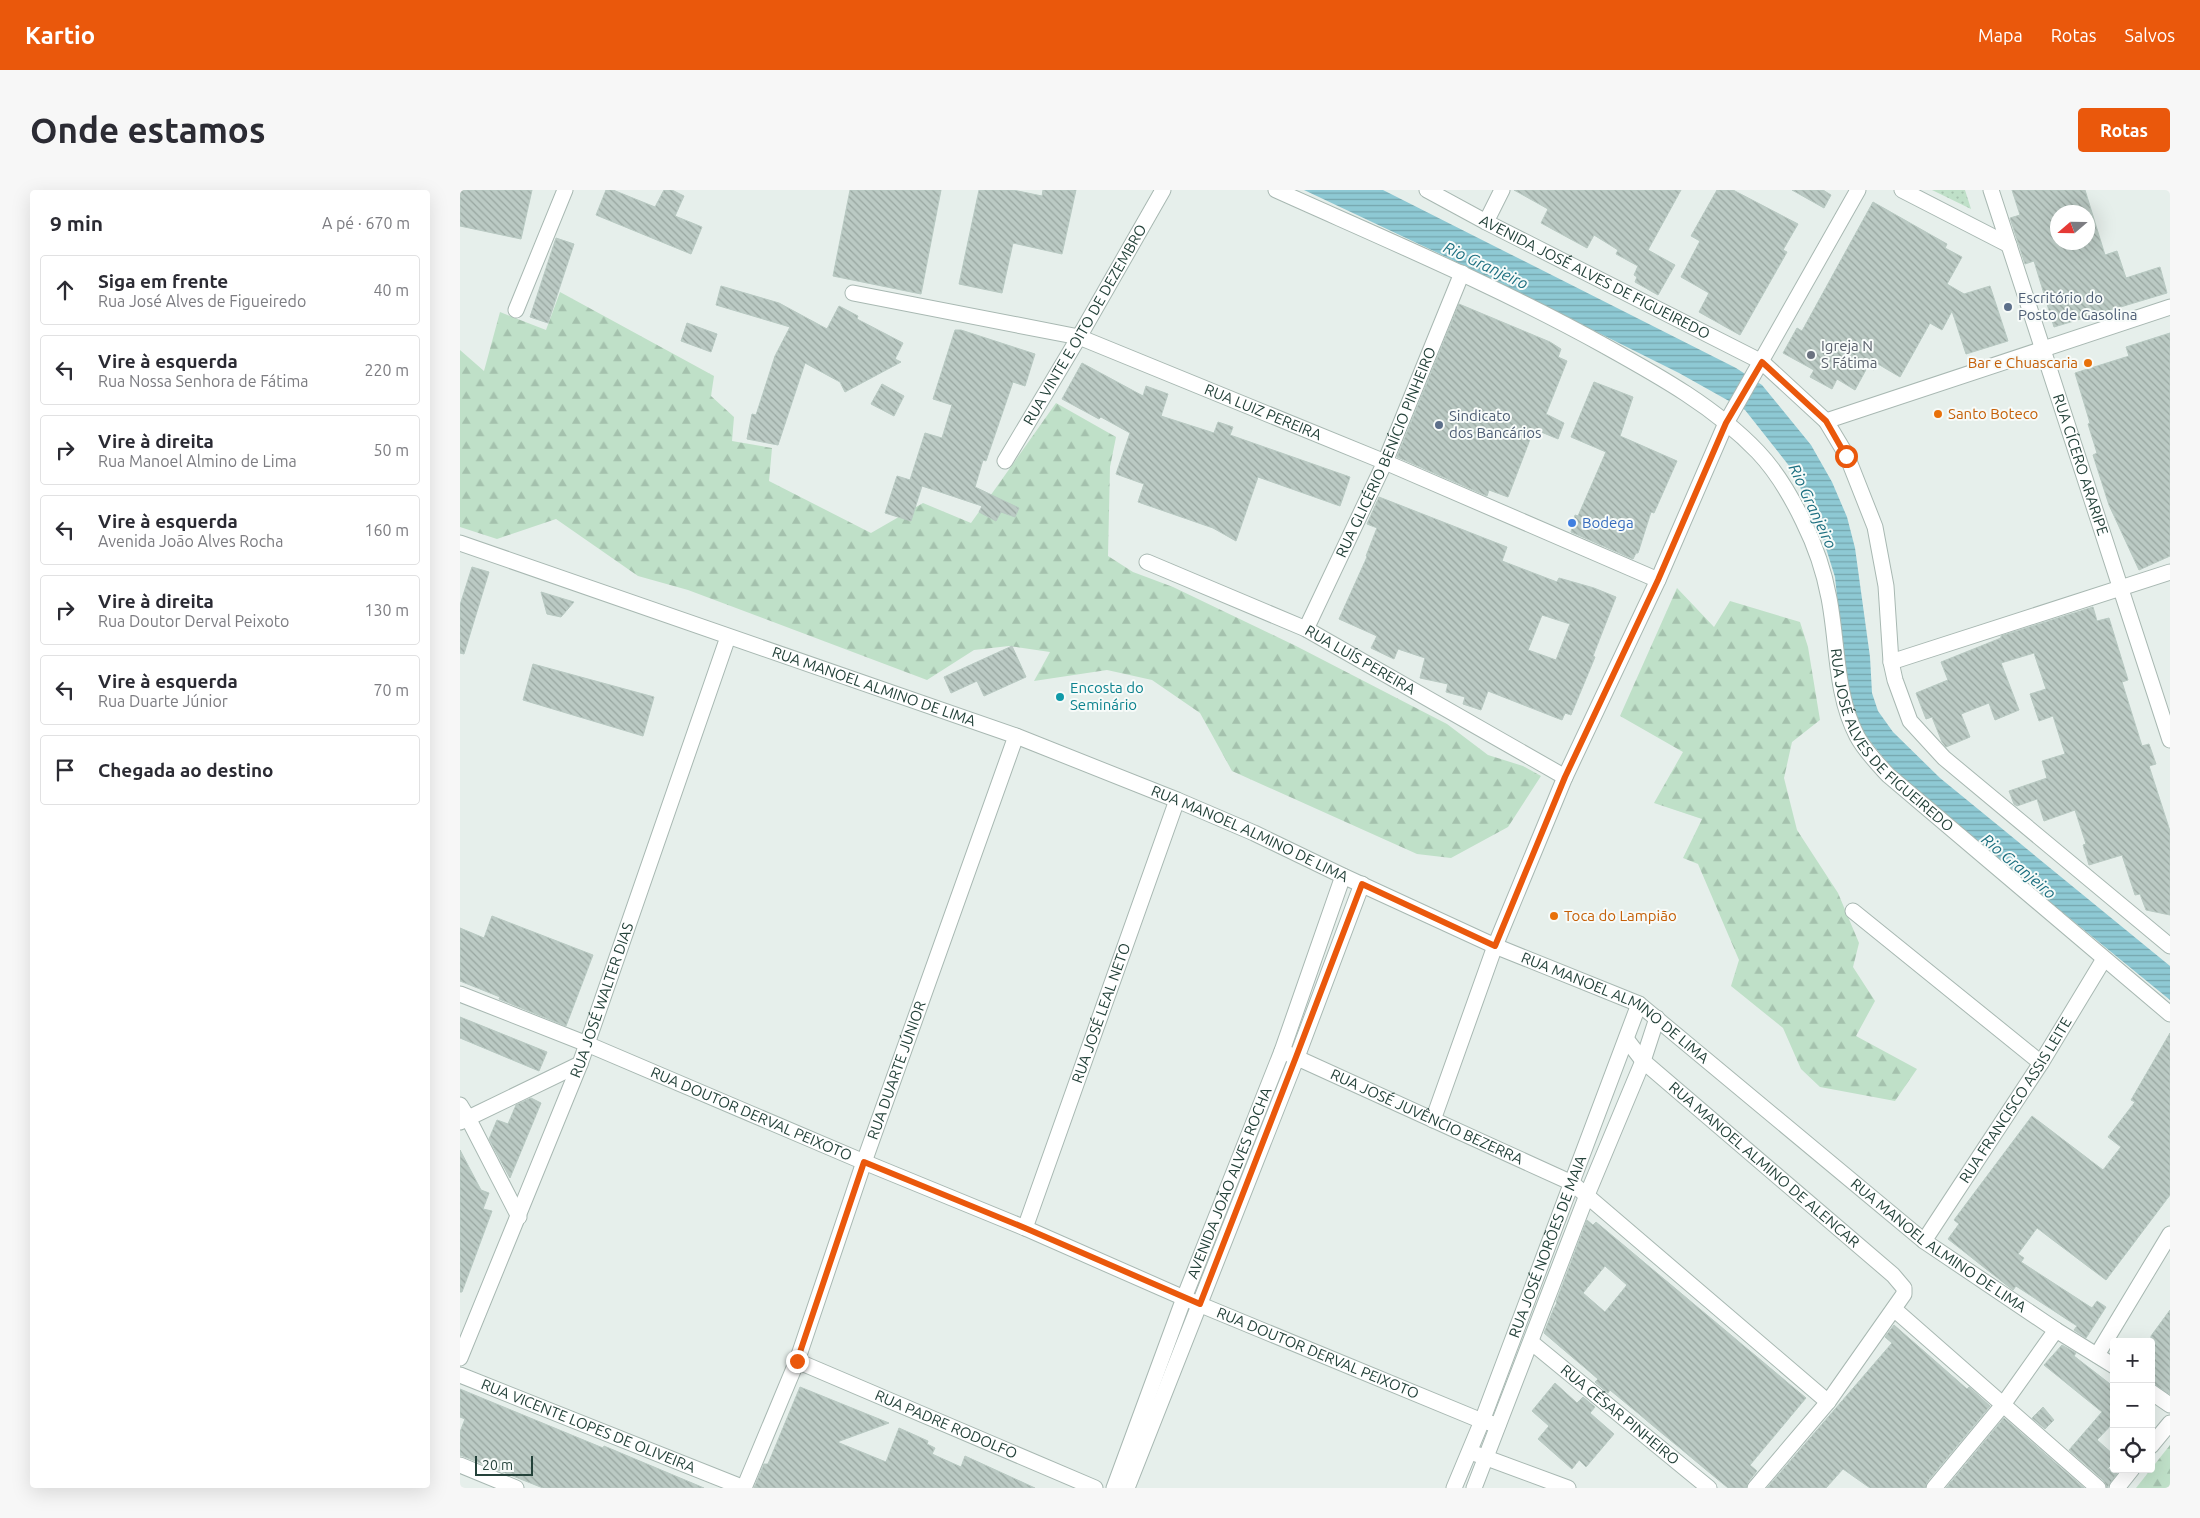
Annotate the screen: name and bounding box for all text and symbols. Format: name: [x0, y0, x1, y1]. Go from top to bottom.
text: Kartio: [25, 22, 95, 49]
text: Mapa: [1978, 25, 2023, 45]
text: Rotas: [2051, 25, 2097, 45]
text: Salvos: [2125, 25, 2175, 45]
button: Rotas: [2078, 108, 2170, 152]
text: Onde estamos: [30, 110, 265, 150]
north arrow: [2050, 205, 2095, 250]
text: 9 min: [50, 211, 103, 235]
street label: AVENIDA JOSÉ ALVES DE FIGUEIREDO: [1477, 211, 1713, 342]
text: A pé · 670 m: [322, 214, 410, 232]
street label: RUA VINTE E OITO DE DEZEMBRO: [1019, 221, 1150, 428]
water label: Rio Granjeiro: [1441, 238, 1531, 293]
text: Siga em frente: [98, 270, 228, 292]
icon: ahead: [51, 276, 79, 304]
text: 40 m: [373, 281, 409, 299]
place label: Escritório do Posto de Gasolina: [2018, 289, 2137, 323]
text: Rua José Alves de Figueiredo: [98, 292, 306, 310]
marker: Escritório do Posto de Gasolina: [2002, 301, 2014, 313]
place label: Igreja N S Fátima: [1821, 337, 1878, 371]
street label: RUA GLICÉRIO BENÍCIO PINHEIRO: [1332, 344, 1439, 560]
marker: Igreja N S Fátima: [1805, 349, 1817, 361]
text: Vire à esquerda: [98, 350, 238, 372]
place label: Bar e Chuascaria: [1968, 354, 2078, 371]
icon: left: [51, 356, 79, 384]
marker: Bar e Chuascaria: [2082, 357, 2094, 369]
text: 220 m: [364, 361, 409, 379]
text: Rua Nossa Senhora de Fátima: [98, 372, 308, 390]
street label: RUA LUIZ PEREIRA: [1202, 380, 1324, 443]
street label: RUA CÍCERO ARARIPE: [2050, 392, 2112, 538]
place label: Santo Boteco: [1948, 405, 2038, 422]
place label: Sindicato dos Bancários: [1449, 407, 1542, 441]
marker: Santo Boteco: [1932, 408, 1944, 420]
marker: Sindicato dos Bancários: [1433, 419, 1445, 431]
text: Vire à direita: [98, 430, 214, 452]
icon: right: [51, 436, 79, 464]
text: 50 m: [373, 441, 409, 459]
route start: [1835, 445, 1858, 468]
text: Rua Manoel Almino de Lima: [98, 452, 297, 470]
water label: Rio Granjeiro: [1786, 461, 1841, 551]
text: Vire à esquerda: [98, 510, 238, 532]
place label: Bodega: [1582, 514, 1634, 531]
icon: left: [51, 516, 79, 544]
marker: Bodega: [1566, 517, 1578, 529]
text: 160 m: [364, 521, 409, 539]
text: Avenida João Alves Rocha: [98, 532, 283, 550]
text: Vire à direita: [98, 590, 214, 612]
icon: right: [51, 596, 79, 624]
text: 130 m: [364, 601, 409, 619]
text: Rua Doutor Derval Peixoto: [98, 612, 289, 630]
street label: RUA LUÍS PEREIRA: [1302, 621, 1419, 698]
street label: RUA MANOEL ALMINO DE LIMA: [770, 643, 978, 729]
street label: RUA JOSÉ ALVES DE FIGUEIREDO: [1828, 647, 1957, 835]
text: Vire à esquerda: [98, 670, 238, 692]
icon: left: [51, 676, 79, 704]
place label: Encosta do Seminário: [1070, 679, 1144, 713]
text: 70 m: [373, 681, 409, 699]
marker: Encosta do Seminário: [1054, 691, 1066, 703]
text: Rua Duarte Júnior: [98, 692, 228, 710]
icon: arrive: [51, 756, 79, 784]
text: Chegada ao destino: [98, 759, 274, 781]
street label: RUA MANOEL ALMINO DE LIMA: [1149, 782, 1351, 885]
water label: Rio Granjeiro: [1978, 830, 2060, 902]
place label: Toca do Lampião: [1564, 907, 1677, 924]
marker: Toca do Lampião: [1548, 910, 1560, 922]
street label: RUA JOSÉ WALTER DIAS: [566, 920, 636, 1080]
street label: RUA JOSÉ LEAL NETO: [1068, 941, 1134, 1085]
street label: RUA MANOEL ALMINO DE LIMA: [1519, 949, 1713, 1067]
street label: RUA DUARTE JÚNIOR: [864, 998, 929, 1142]
street label: RUA FRANCISCO ASSIS LEITE: [1956, 1014, 2075, 1186]
street label: RUA DOUTOR DERVAL PEIXOTO: [648, 1063, 855, 1164]
street label: RUA JOSÉ JUVÊNCIO BEZERRA: [1328, 1065, 1526, 1168]
street label: RUA MANOEL ALMINO DE ALENCAR: [1666, 1078, 1863, 1251]
street label: AVENIDA JOÃO ALVES ROCHA: [1183, 1085, 1275, 1281]
street label: RUA JOSÉ NORÕES DE MAIA: [1505, 1153, 1589, 1340]
street label: RUA MANOEL ALMINO DE LIMA: [1848, 1175, 2030, 1316]
street label: RUA DOUTOR DERVAL PEIXOTO: [1214, 1303, 1422, 1402]
map controls: [2110, 1338, 2155, 1473]
button: +: [2110, 1338, 2155, 1383]
route end: [786, 1350, 809, 1373]
street label: RUA CÉSAR PINHEIRO: [1558, 1361, 1683, 1468]
street label: RUA VICENTE LOPES DE OLIVEIRA: [479, 1375, 698, 1476]
button: −: [2110, 1383, 2155, 1428]
street label: RUA PADRE RODOLFO: [872, 1386, 1020, 1462]
button: locate: [2110, 1428, 2155, 1473]
scale bar: [475, 1453, 532, 1476]
text: 20 m: [482, 1457, 513, 1473]

